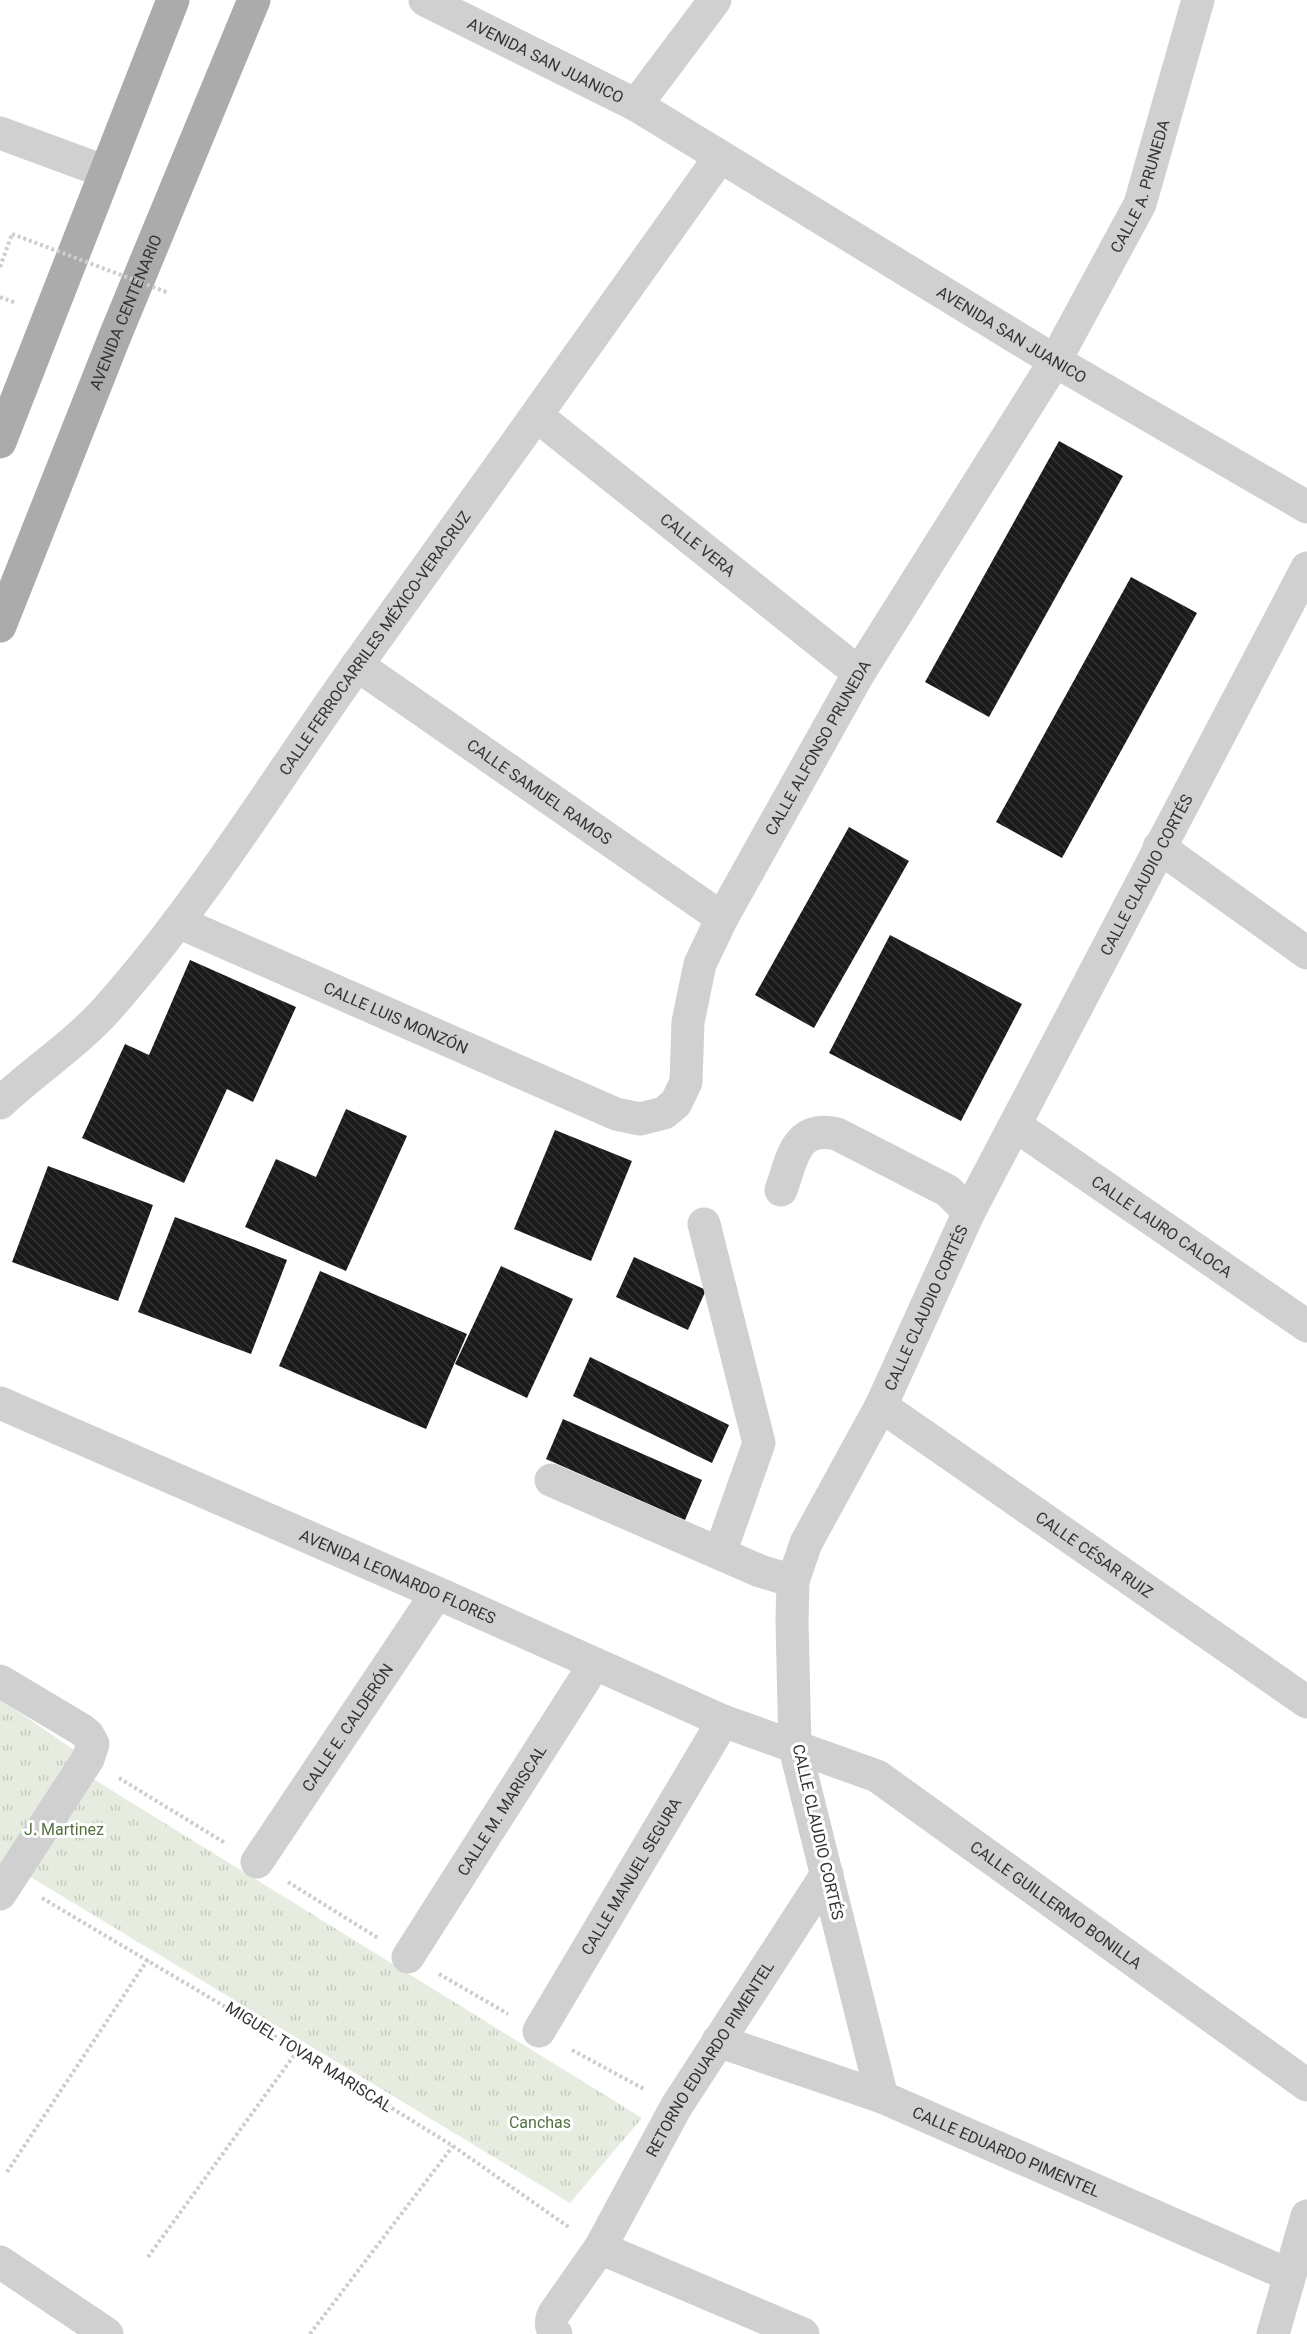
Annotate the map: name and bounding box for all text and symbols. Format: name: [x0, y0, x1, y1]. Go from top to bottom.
street label: AVENIDA SAN JUANICO: [465, 13, 627, 107]
street label: CALLE A. PRUNEDA: [1106, 117, 1173, 256]
street label: AVENIDA CENTENARIO: [85, 232, 165, 393]
street label: AVENIDA SAN JUANICO: [934, 282, 1090, 387]
street label: CALLE FERROCARRILES MÉXICO-VERACRUZ: [275, 507, 474, 779]
street label: CALLE VERA: [657, 509, 740, 581]
street label: CALLE ALFONSO PRUNEDA: [761, 656, 875, 838]
street label: CALLE SAMUEL RAMOS: [463, 735, 616, 848]
street label: CALLE CLAUDIO CORTÉS: [1096, 791, 1196, 959]
street label: CALLE LUIS MONZÓN: [321, 978, 471, 1058]
street label: CALLE LAURO CALOCA: [1088, 1171, 1236, 1282]
street label: CALLE CLAUDIO CORTÉS: [880, 1222, 971, 1393]
street label: CALLE CÉSAR RUIZ: [1032, 1507, 1157, 1602]
street label: AVENIDA LEONARDO FLORES: [297, 1525, 499, 1628]
street label: CALLE E. CALDERÓN: [298, 1660, 397, 1795]
street label: CALLE M. MARISCAL: [453, 1741, 550, 1879]
street label: CALLE CLAUDIO CORTÉS: [789, 1742, 847, 1922]
street label: CALLE MANUEL SEGURA: [577, 1794, 685, 1958]
park label: J. Martinez: [24, 1820, 104, 1839]
street label: CALLE GUILLERMO BONILLA: [967, 1837, 1146, 1973]
street label: RETORNO EDUARDO PIMENTEL: [642, 1957, 778, 2160]
street label: MIGUEL TOVAR MARISCAL: [222, 1998, 396, 2116]
street label: CALLE EDUARDO PIMENTEL: [910, 2102, 1103, 2201]
park label: Canchas: [509, 2113, 571, 2132]

